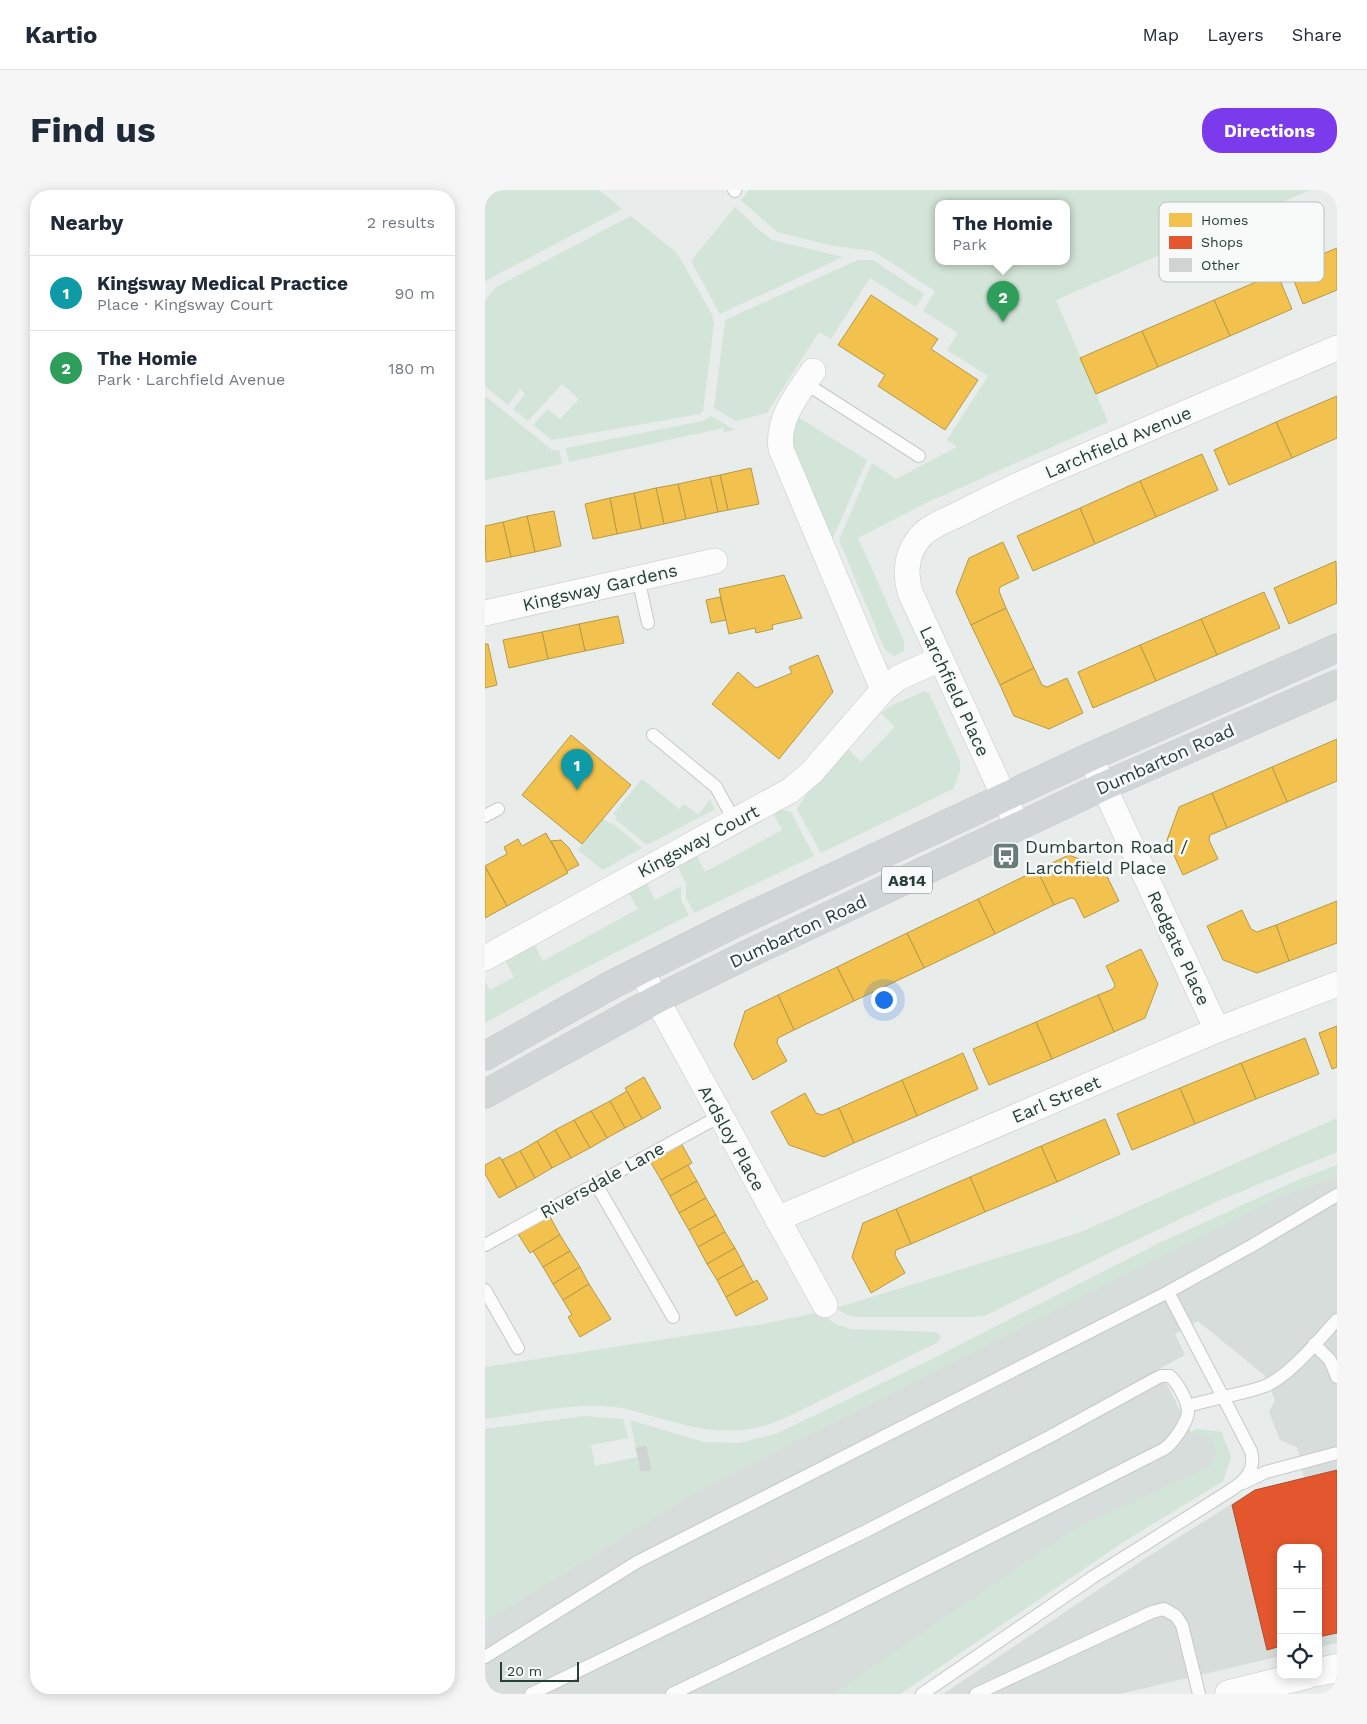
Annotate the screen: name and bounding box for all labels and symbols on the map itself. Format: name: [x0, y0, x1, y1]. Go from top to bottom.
legend: [1159, 202, 1324, 282]
text: Homes: [1201, 212, 1248, 228]
text: Shops: [1201, 234, 1243, 250]
text: Other: [1201, 257, 1240, 273]
pin: 2: [987, 281, 1019, 322]
street label: Larchfield Avenue: [1042, 402, 1194, 482]
street label: Kingsway Gardens: [521, 559, 679, 615]
street label: Larchfield Place: [916, 622, 994, 760]
street label: Dumbarton Road: [1093, 719, 1237, 799]
pin: 1: [561, 749, 593, 790]
street label: Kingsway Court: [634, 800, 763, 882]
place label: Dumbarton Road / Larchfield Place: [1025, 836, 1188, 878]
bus stop icon: Dumbarton Road / Larchfield Place: [991, 841, 1021, 871]
road number: A814: [882, 866, 932, 894]
street label: Redgate Place: [1143, 887, 1215, 1009]
street label: Dumbarton Road: [726, 890, 870, 972]
your location: [871, 987, 897, 1013]
street label: Earl Street: [1009, 1071, 1104, 1127]
street label: Ardsloy Place: [694, 1081, 770, 1195]
street label: Riversdale Lane: [536, 1137, 668, 1223]
scale bar: [500, 1659, 579, 1682]

